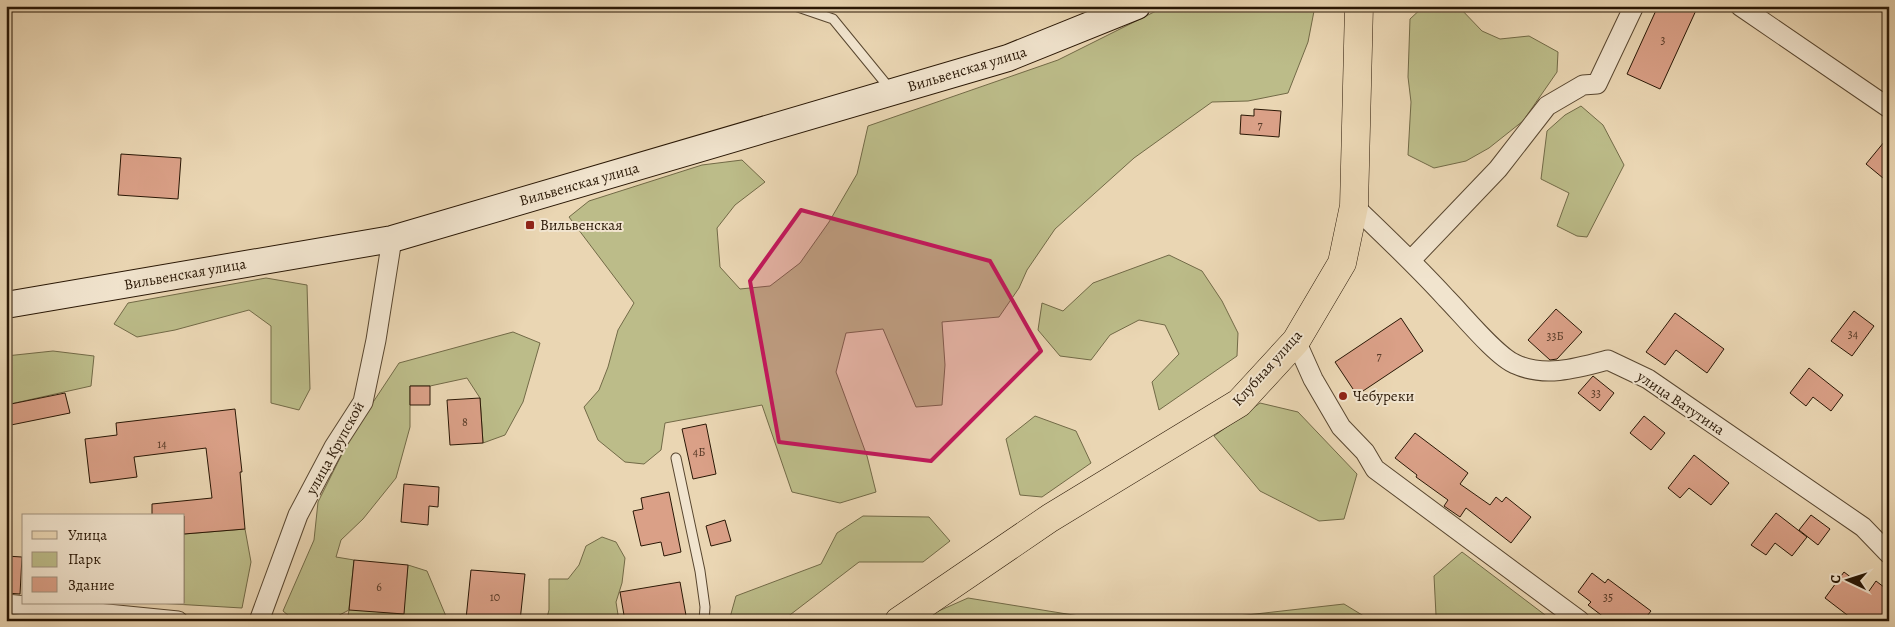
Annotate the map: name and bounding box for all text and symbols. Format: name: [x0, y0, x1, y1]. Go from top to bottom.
house number: 3: [1661, 32, 1666, 48]
street label: Вильвенская улица: [905, 41, 1029, 97]
house number: 7: [1257, 117, 1263, 133]
street label: Вильвенская улица: [517, 157, 641, 211]
place label: Вильвенская: [540, 215, 622, 235]
marker: Вильвенская: [524, 219, 536, 231]
street label: Вильвенская улица: [122, 253, 248, 295]
street label: Клубная улица: [1227, 326, 1307, 410]
house number: 34: [1848, 326, 1859, 342]
house number: 33Б: [1546, 328, 1564, 344]
house number: 7: [1376, 348, 1382, 364]
street label: улица Ватутина: [1632, 366, 1729, 440]
house number: 33: [1591, 385, 1601, 401]
place label: Чебуреки: [1353, 386, 1414, 406]
marker: Чебуреки: [1337, 390, 1349, 402]
street label: улица Крупской: [301, 398, 369, 499]
house number: 8: [462, 414, 468, 430]
house number: 14: [157, 436, 167, 452]
house number: 4Б: [693, 444, 705, 460]
legend: [22, 514, 185, 604]
text: Улица: [68, 525, 107, 545]
text: Парк: [68, 549, 101, 569]
north arrow: [1822, 554, 1872, 604]
text: С: [1826, 574, 1845, 584]
text: Здание: [68, 575, 115, 595]
house number: 6: [376, 579, 382, 595]
house number: 10: [490, 589, 500, 605]
house number: 35: [1603, 589, 1613, 605]

